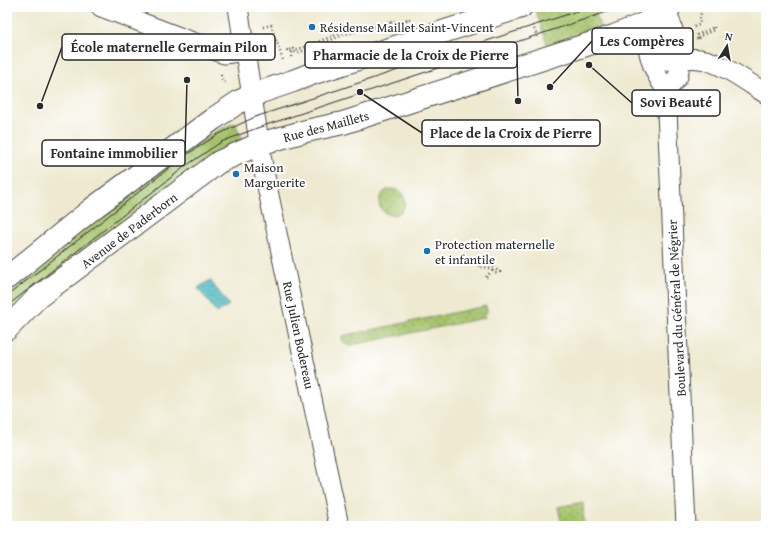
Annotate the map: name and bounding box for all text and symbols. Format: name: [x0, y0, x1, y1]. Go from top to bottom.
place label: Résidense Maillet Saint-Vincent: [320, 18, 494, 37]
marker: Résidense Maillet Saint-Vincent: [307, 22, 317, 32]
north arrow: [707, 26, 747, 66]
callout: Les Compères: [592, 28, 693, 54]
text: N: [724, 28, 735, 45]
text: Les Compères: [600, 31, 684, 51]
callout: École maternelle Germain Pilon: [62, 34, 275, 60]
text: École maternelle Germain Pilon: [71, 37, 268, 57]
callout: Pharmacie de la Croix de Pierre: [305, 42, 517, 68]
text: Pharmacie de la Croix de Pierre: [313, 45, 509, 65]
callout: Sovi Beauté: [632, 90, 720, 116]
text: Sovi Beauté: [640, 92, 712, 112]
street label: Rue des Maillets: [281, 106, 371, 147]
callout: Place de la Croix de Pierre: [422, 120, 600, 146]
text: Place de la Croix de Pierre: [430, 123, 592, 143]
callout: Fontaine immobilier: [42, 140, 185, 166]
text: Fontaine immobilier: [50, 143, 178, 163]
place label: Maison Marguerite: [244, 158, 305, 192]
marker: Maison Marguerite: [231, 169, 241, 179]
street label: Avenue de Paderborn: [77, 187, 182, 273]
street label: Boulevard du Général de Négrier: [662, 218, 691, 397]
place label: Protection maternelle et infantile: [435, 235, 555, 269]
marker: Protection maternelle et infantile: [422, 246, 432, 256]
street label: Rue Julien Bodereau: [278, 279, 319, 391]

